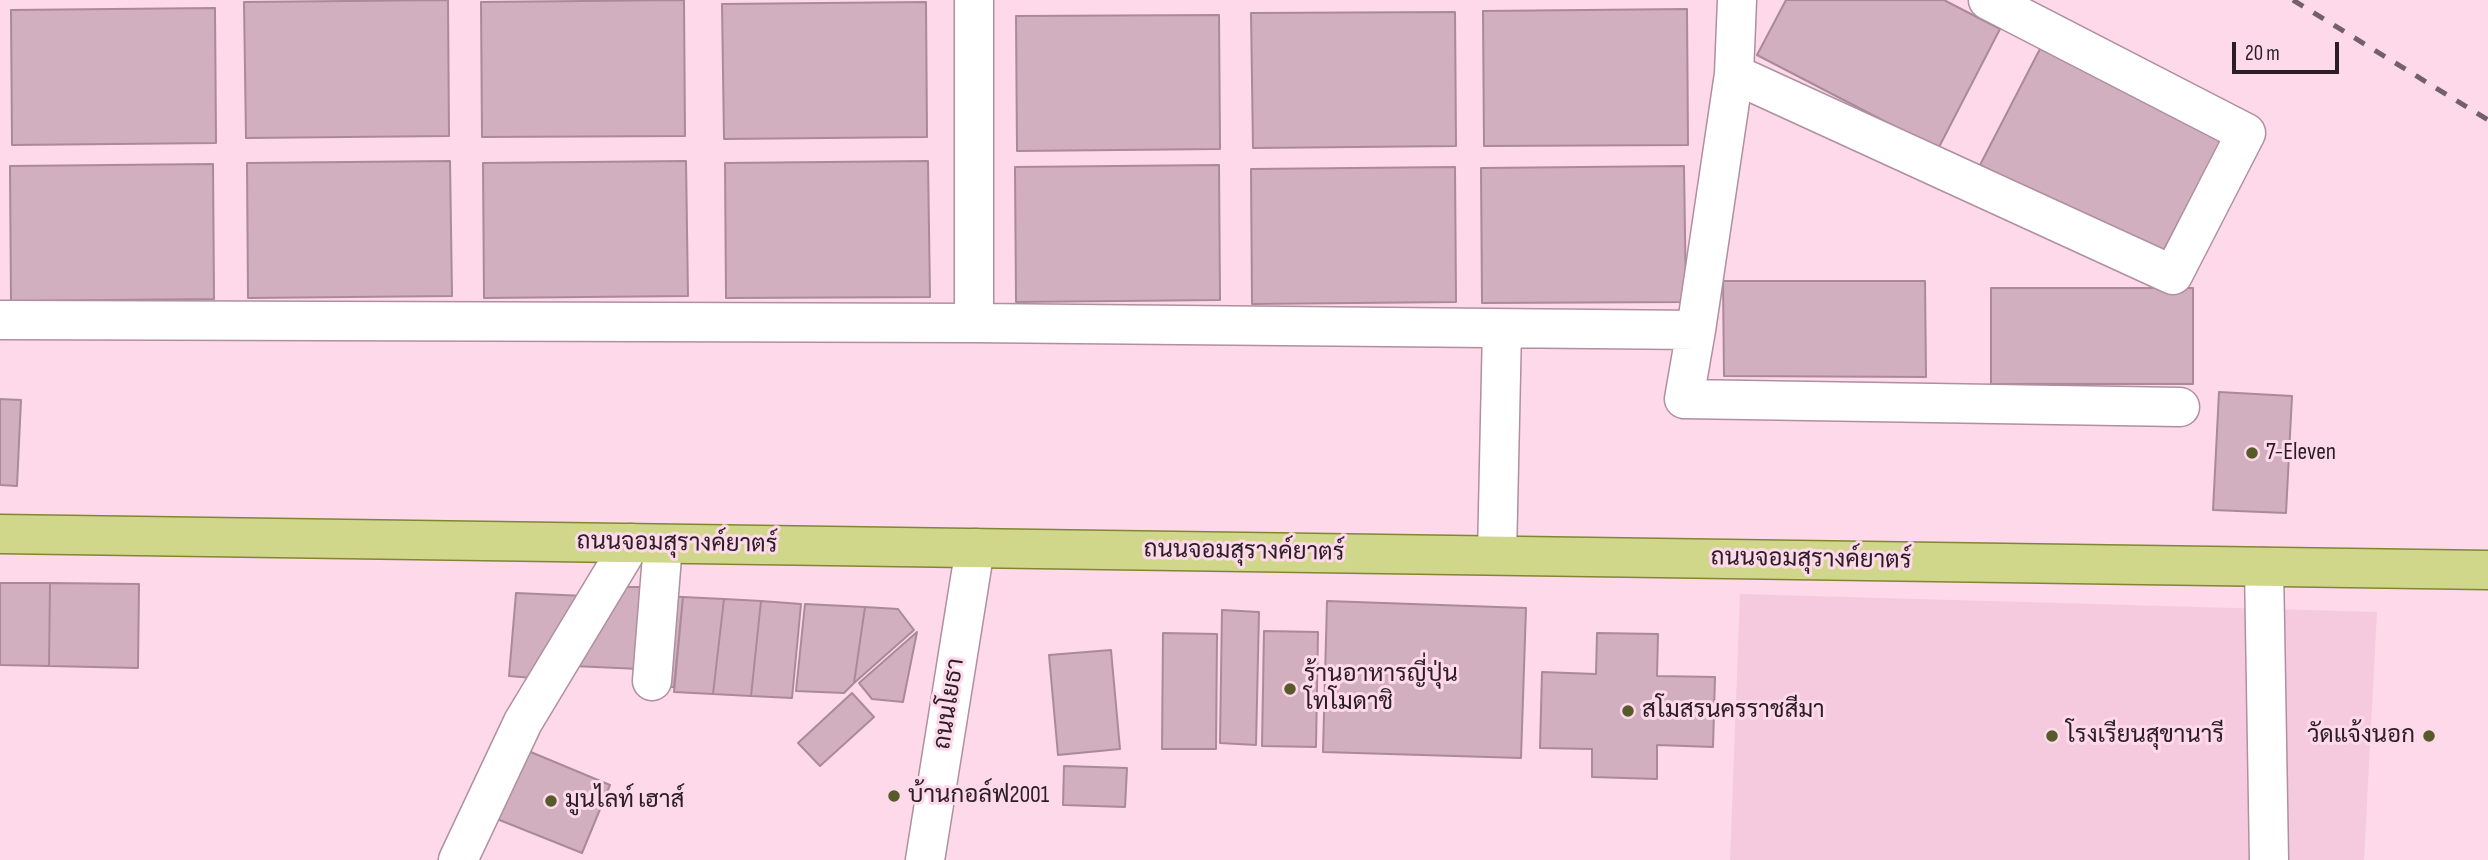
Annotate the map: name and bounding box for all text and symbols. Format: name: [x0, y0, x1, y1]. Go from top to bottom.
scale bar: [2236, 28, 2343, 72]
text: 20 m: [2245, 41, 2280, 66]
place label: 7-Eleven: [2266, 439, 2336, 467]
marker: 7-Eleven: [2244, 445, 2260, 461]
street label: ถนนจอมสุรางค์ยาตร์: [576, 528, 778, 560]
street label: ถนนจอมสุรางค์ยาตร์: [1143, 536, 1345, 568]
street label: ถนนจอมสุรางค์ยาตร์: [1710, 544, 1912, 576]
street label: ถนนโยธา: [929, 656, 971, 752]
place label: ร้านอาหารญี่ปุ่น โทโมดาชิ: [1304, 661, 1458, 717]
marker: ร้านอาหารญี่ปุ่น โทโมดาชิ: [1282, 681, 1298, 697]
place label: สโมสรนครราชสีมา: [1642, 697, 1825, 725]
marker: สโมสรนครราชสีมา: [1620, 703, 1636, 719]
place label: โรงเรียนสุขานารี: [2066, 722, 2224, 750]
place label: วัดแจ้งนอก: [2307, 722, 2415, 750]
marker: โรงเรียนสุขานารี: [2044, 728, 2060, 744]
marker: วัดแจ้งนอก: [2421, 728, 2437, 744]
place label: บ้านกอล์ฟ2001: [908, 782, 1049, 810]
place label: มูนไลท์ เฮาส์: [565, 787, 684, 815]
marker: บ้านกอล์ฟ2001: [886, 788, 902, 804]
marker: มูนไลท์ เฮาส์: [543, 793, 559, 809]

